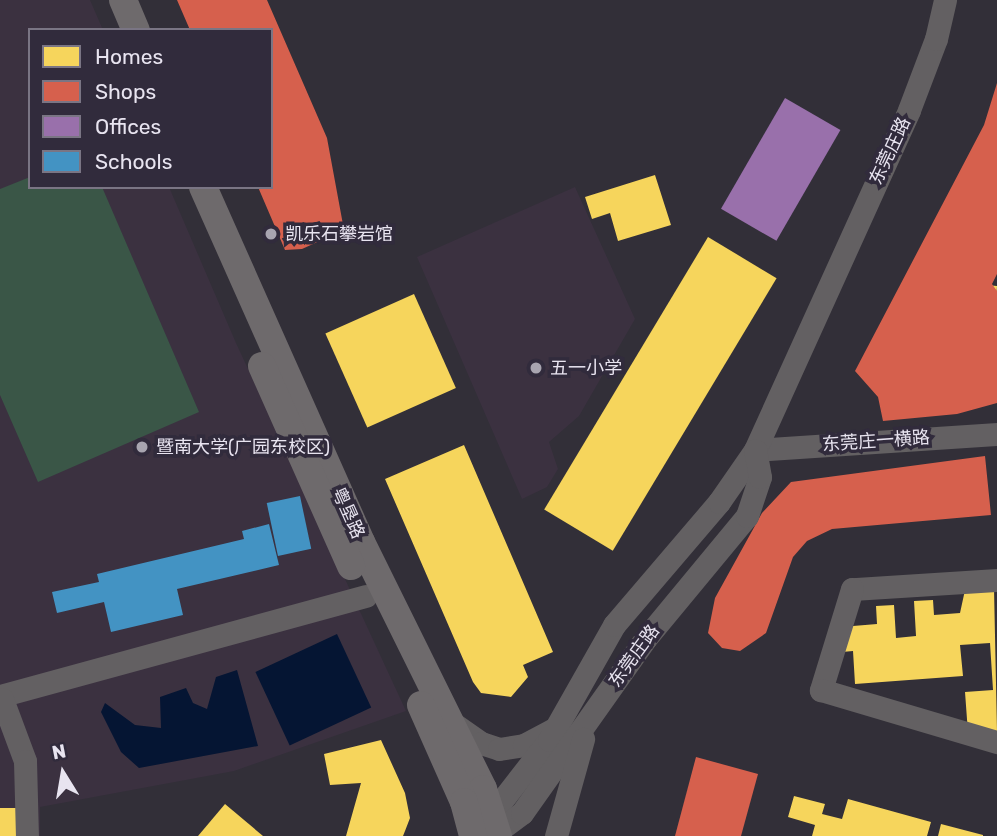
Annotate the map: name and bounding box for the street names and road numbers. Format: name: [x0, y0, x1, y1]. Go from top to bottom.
street label: 东莞庄路: [865, 114, 915, 188]
street label: 东莞庄一横路: [821, 426, 931, 456]
street label: 粤垦路: [327, 484, 369, 542]
street label: 东莞庄路: [604, 621, 664, 691]

